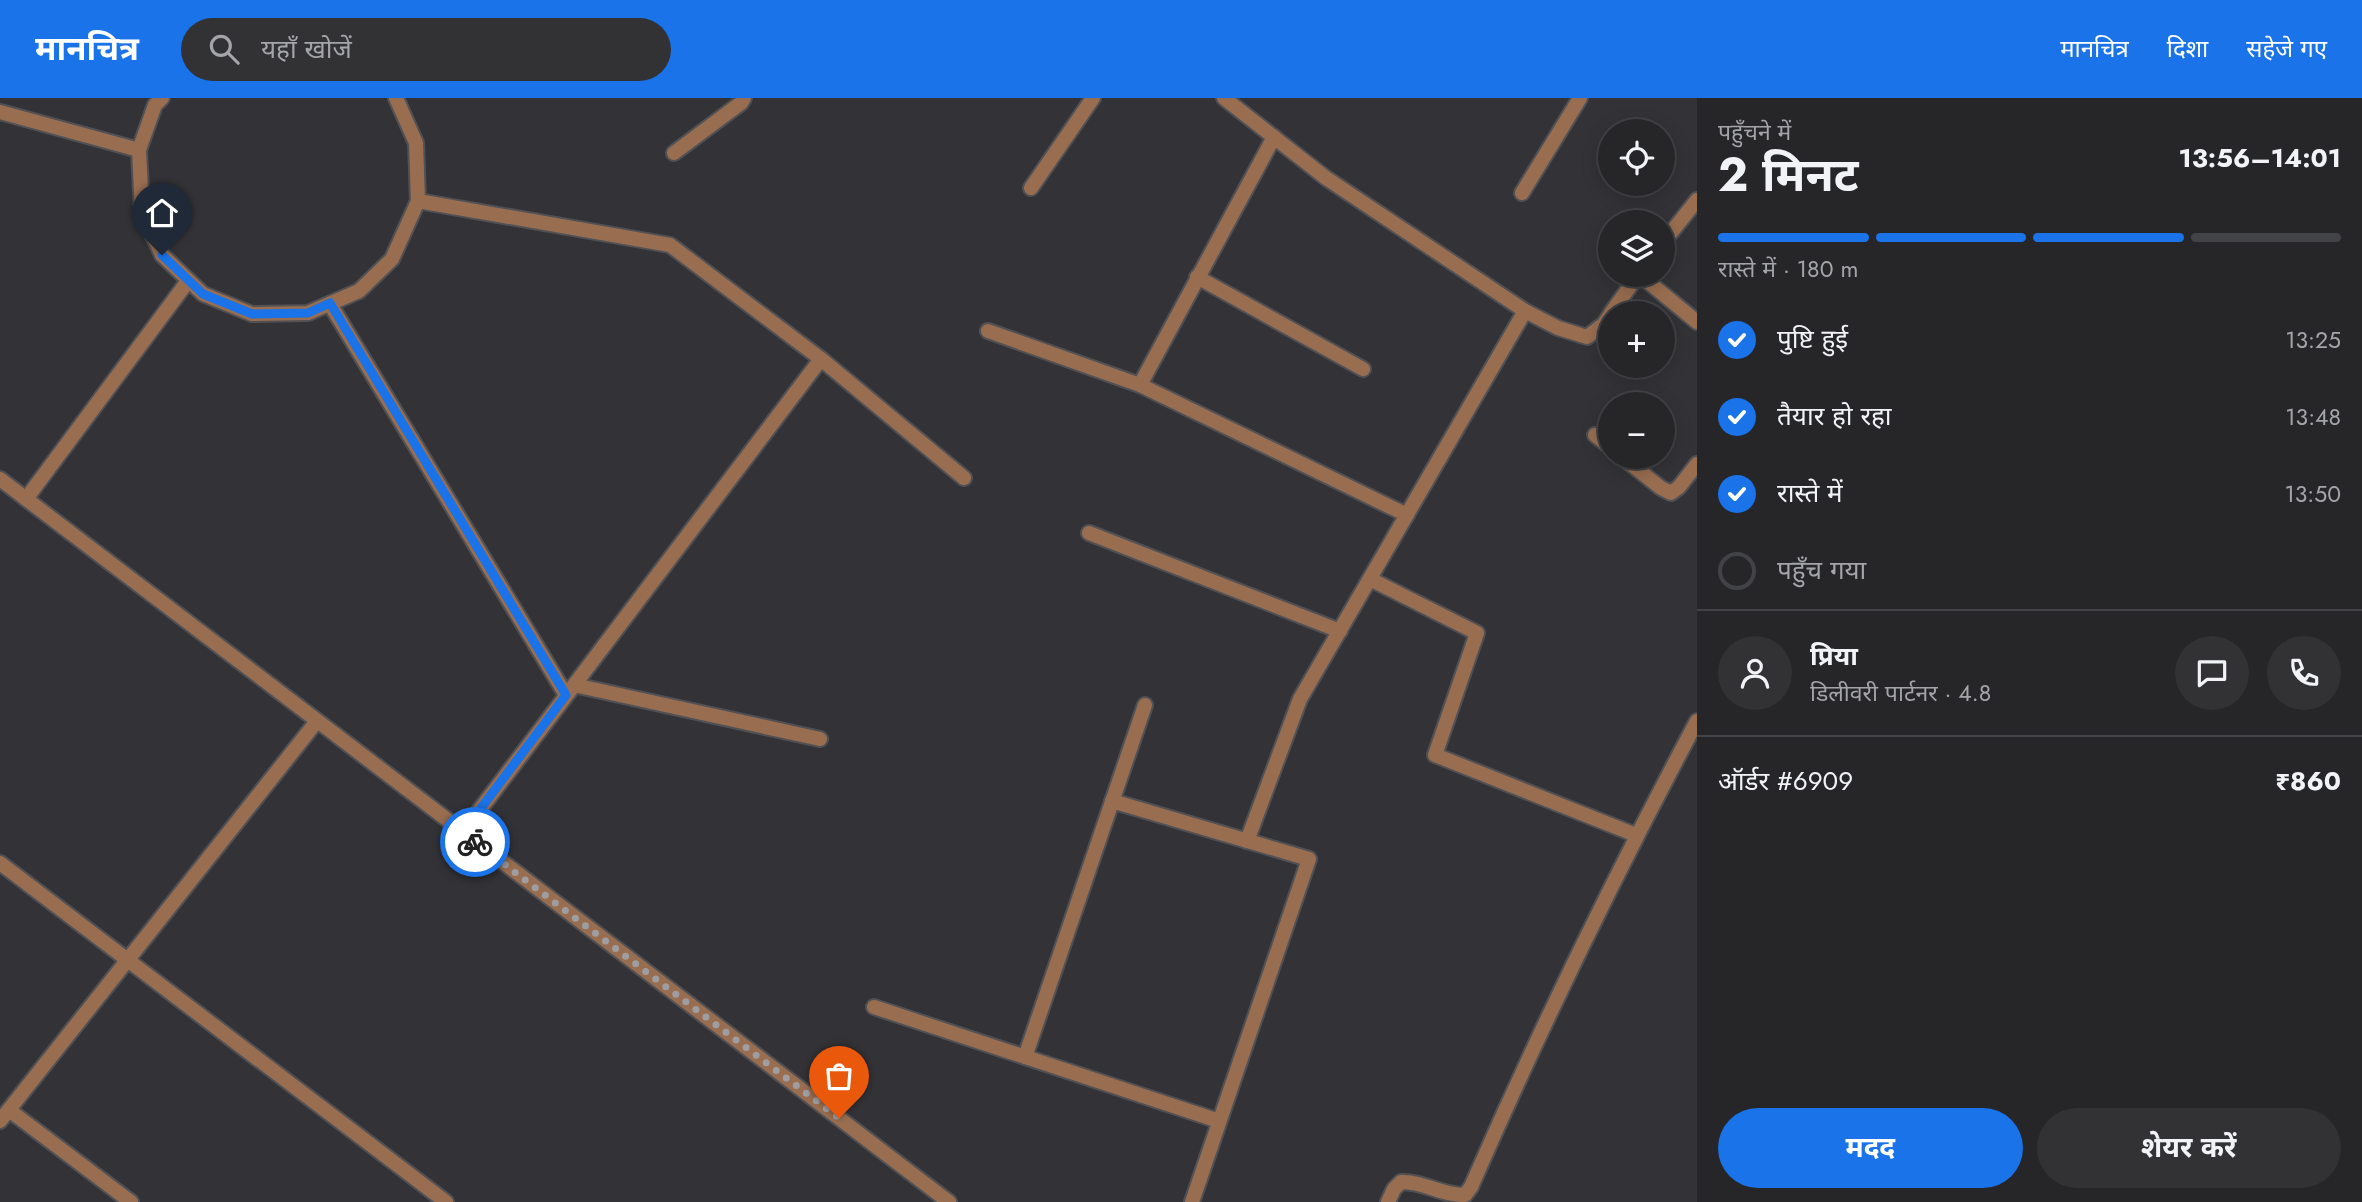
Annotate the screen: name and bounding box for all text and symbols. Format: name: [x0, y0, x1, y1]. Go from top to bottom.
search box: [181, 18, 671, 81]
text: मानचित्र: [35, 25, 139, 72]
icon: search: [205, 30, 243, 68]
text: यहाँ खोजें: [261, 30, 352, 68]
text: मानचित्र: [2060, 31, 2129, 66]
text: दिशा: [2167, 31, 2208, 66]
text: सहेजे गए: [2246, 31, 2327, 66]
text: पहुँचने में: [1718, 115, 1791, 149]
map controls: [1598, 119, 1675, 469]
button: locate: [1598, 119, 1675, 196]
text: 13:56–14:01: [2178, 139, 2341, 177]
text: 2 मिनट: [1718, 142, 1859, 208]
pin: [132, 183, 192, 255]
icon: home: [143, 194, 181, 232]
button: layers: [1598, 210, 1675, 287]
text: रास्ते में · 180 m: [1718, 252, 1858, 286]
button: +: [1598, 301, 1675, 378]
text: पुष्टि हुई: [1777, 320, 1848, 358]
icon: check: [1718, 321, 1756, 359]
text: 13:25: [2285, 323, 2341, 357]
button: −: [1598, 392, 1675, 469]
text: तैयार हो रहा: [1777, 397, 1892, 435]
icon: check: [1718, 398, 1756, 436]
text: 13:48: [2285, 400, 2341, 434]
text: रास्ते में: [1777, 474, 1843, 512]
icon: check: [1718, 475, 1756, 513]
text: 13:50: [2284, 477, 2341, 511]
text: पहुँच गया: [1777, 551, 1866, 589]
button: person: [1718, 636, 1792, 710]
button: chat: [2175, 636, 2249, 710]
button: phone: [2267, 636, 2341, 710]
text: प्रिया: [1810, 637, 1858, 675]
text: डिलीवरी पार्टनर · 4.8: [1810, 676, 1991, 710]
text: ऑर्डर #6909: [1718, 762, 1853, 800]
text: ₹860: [2275, 762, 2341, 800]
courier: [440, 807, 510, 877]
icon: bike: [456, 823, 494, 861]
pin: [809, 1046, 869, 1118]
icon: bag: [820, 1057, 858, 1095]
button: मदद: [1718, 1108, 2023, 1188]
button: शेयर करें: [2037, 1108, 2341, 1188]

